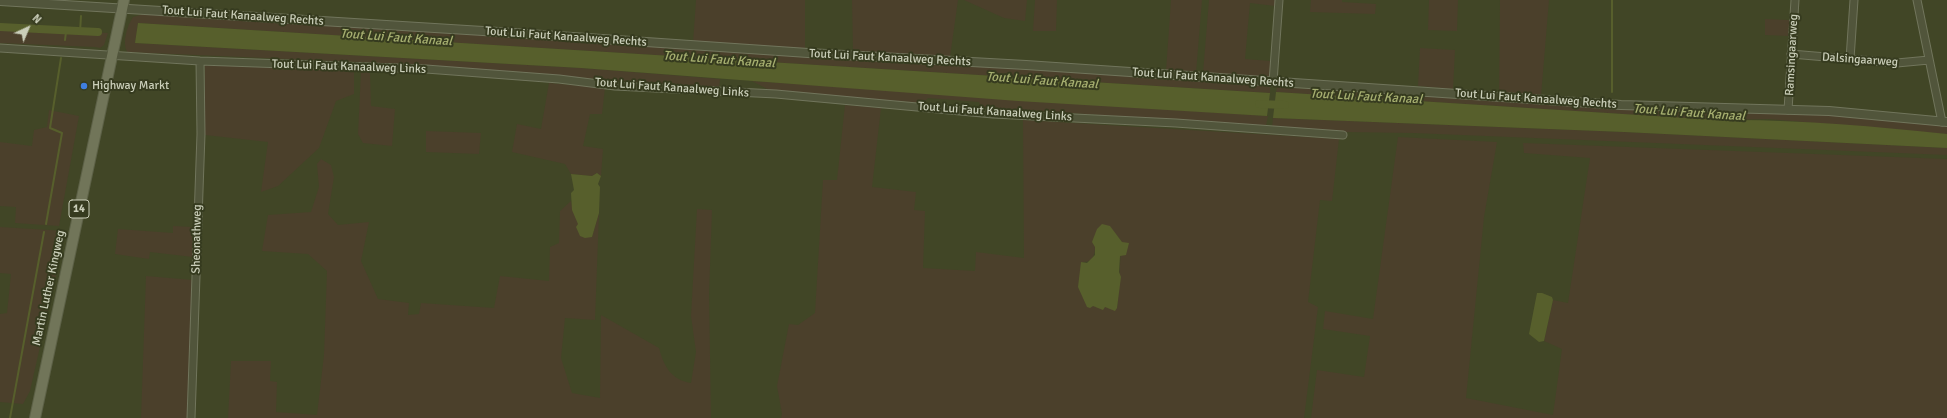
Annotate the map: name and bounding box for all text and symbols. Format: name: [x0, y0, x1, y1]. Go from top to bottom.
street label: Tout Lui Faut Kanaalweg Rechts: [162, 3, 324, 29]
north arrow: [8, 8, 48, 48]
text: N: [29, 12, 44, 26]
street label: Ramsingaarweg: [1783, 14, 1801, 96]
street label: Tout Lui Faut Kanaalweg Rechts: [485, 24, 647, 50]
water label: Tout Lui Faut Kanaal: [339, 26, 453, 50]
street label: Tout Lui Faut Kanaalweg Rechts: [809, 47, 971, 69]
water label: Tout Lui Faut Kanaal: [662, 48, 776, 72]
street label: Dalsingaarweg: [1821, 50, 1899, 70]
street label: Tout Lui Faut Kanaalweg Links: [272, 57, 426, 77]
street label: Tout Lui Faut Kanaalweg Rechts: [1132, 65, 1294, 91]
water label: Tout Lui Faut Kanaal: [985, 69, 1099, 93]
street label: Tout Lui Faut Kanaalweg Links: [595, 75, 749, 101]
place label: Highway Markt: [92, 79, 169, 93]
marker: Highway Markt: [79, 81, 89, 91]
water label: Tout Lui Faut Kanaal: [1309, 86, 1423, 108]
street label: Tout Lui Faut Kanaalweg Rechts: [1455, 86, 1617, 112]
street label: Tout Lui Faut Kanaalweg Links: [918, 99, 1072, 125]
water label: Tout Lui Faut Kanaal: [1632, 101, 1746, 125]
road number: 14: [69, 200, 89, 218]
street label: Sheonathweg: [189, 204, 205, 274]
street label: Martin Luther Kingweg: [30, 229, 68, 347]

